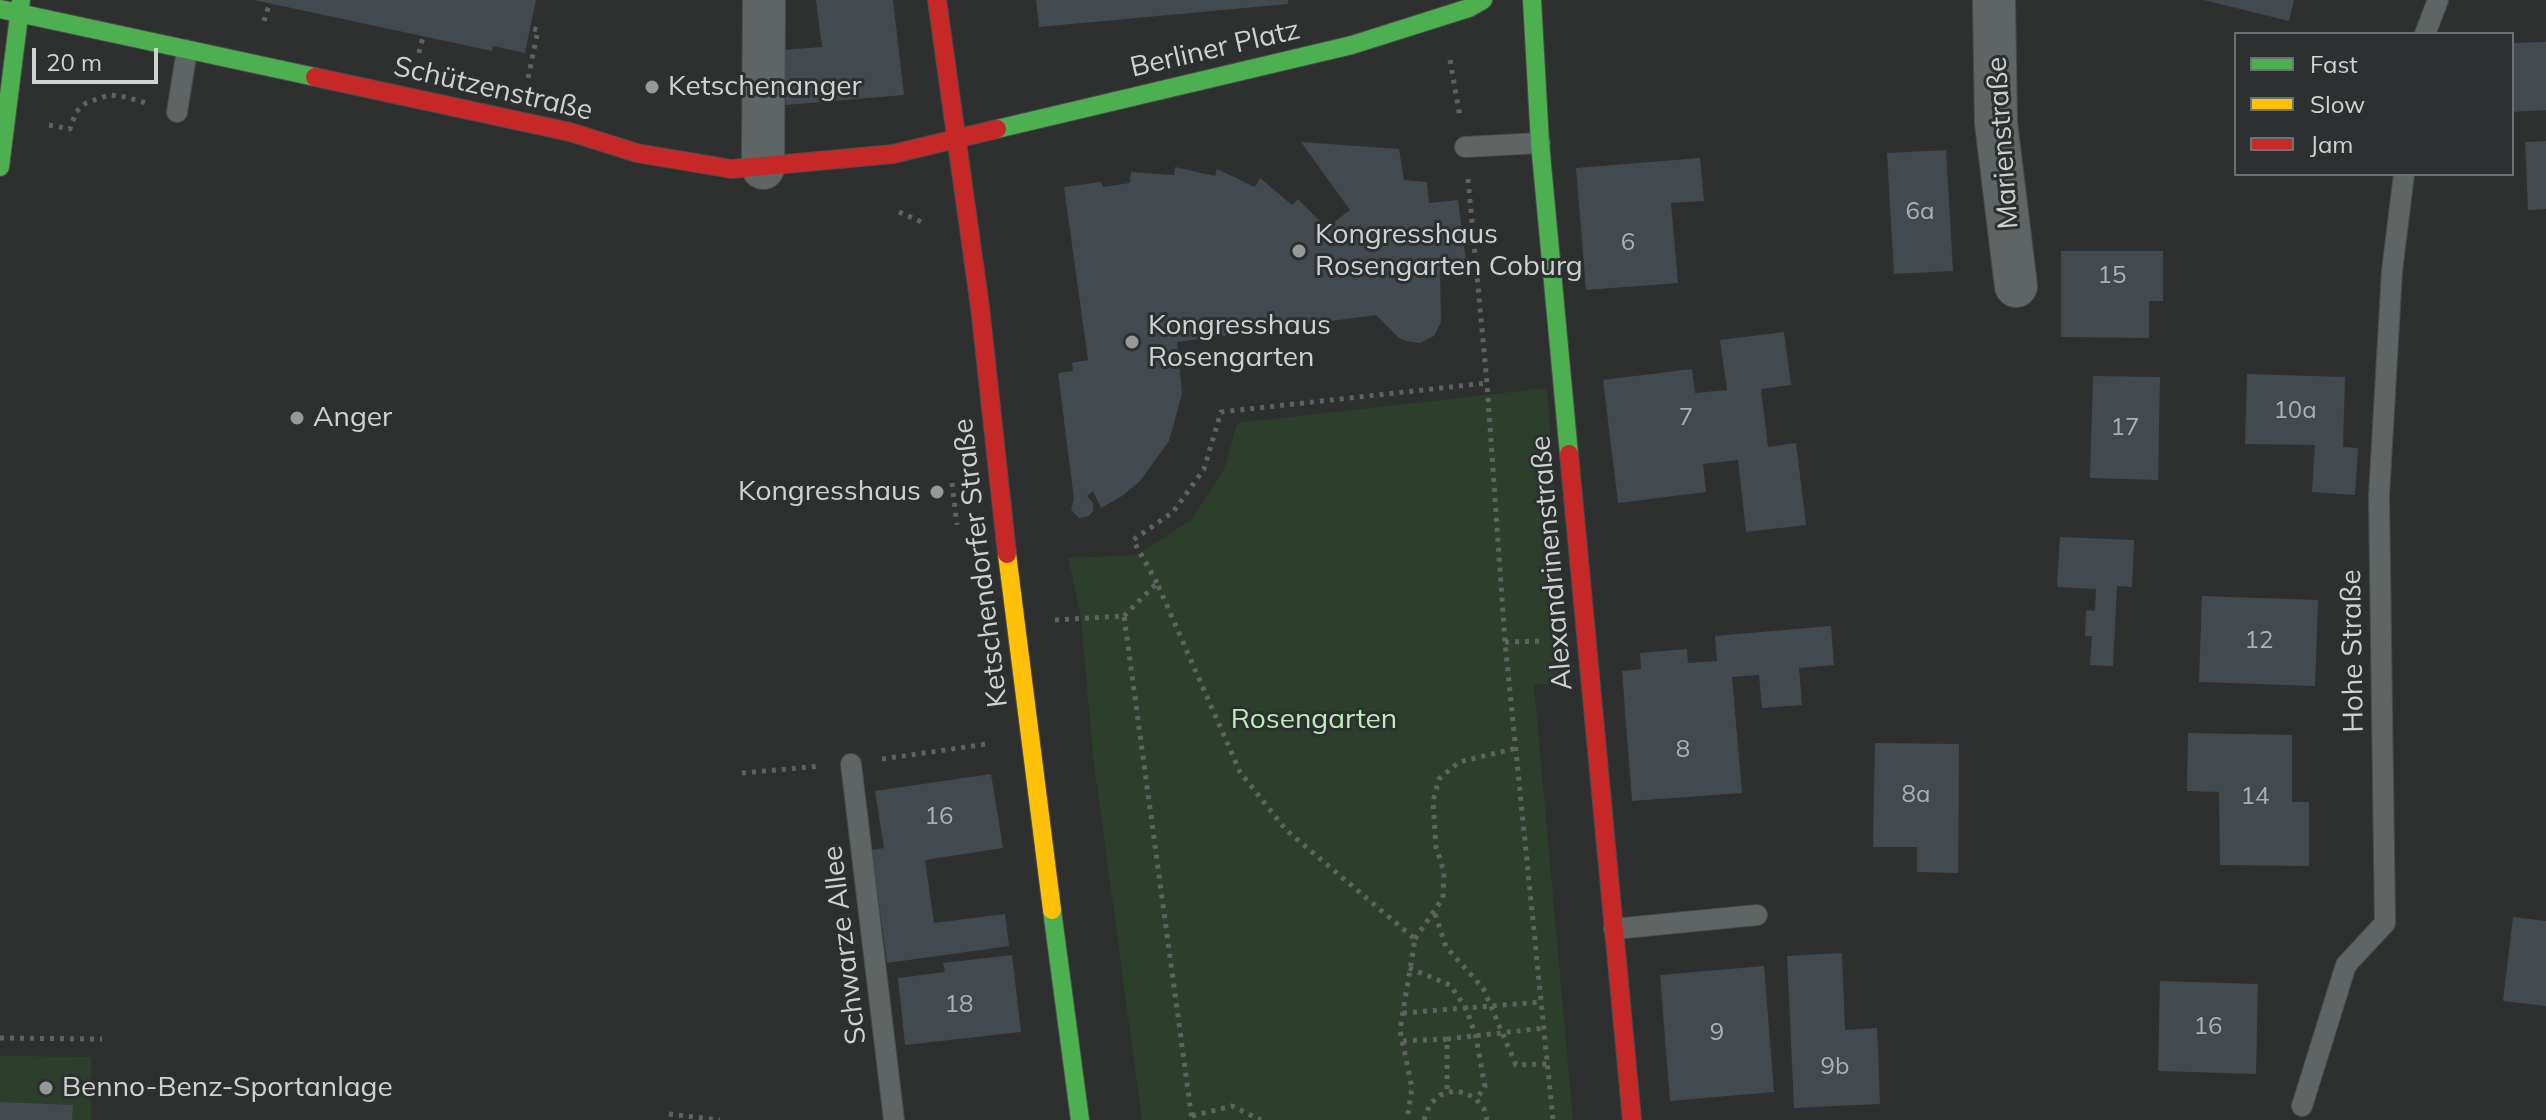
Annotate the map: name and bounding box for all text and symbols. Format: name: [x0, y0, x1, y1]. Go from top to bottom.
street label: Berliner Platz: [1127, 13, 1303, 85]
scale bar: [36, 32, 162, 82]
legend: [2234, 32, 2514, 176]
text: 20 m: [46, 47, 102, 77]
text: Fast: [2310, 49, 2358, 79]
street label: Schützenstraße: [390, 50, 596, 128]
street label: Marienstraße: [1980, 56, 2026, 230]
place label: Ketschenanger: [668, 70, 862, 104]
marker: Ketschenanger: [643, 78, 661, 96]
text: Slow: [2310, 89, 2365, 119]
text: Jam: [2310, 129, 2353, 159]
house number: 6a: [1906, 198, 1934, 226]
place label: Kongresshaus Rosengarten Coburg: [1315, 218, 1583, 284]
house number: 6: [1621, 229, 1635, 257]
marker: Kongresshaus Rosengarten Coburg: [1290, 242, 1308, 260]
house number: 15: [2098, 262, 2126, 290]
place label: Kongresshaus Rosengarten: [1148, 309, 1331, 375]
marker: Kongresshaus Rosengarten: [1123, 333, 1141, 351]
house number: 10a: [2273, 397, 2317, 425]
place label: Anger: [313, 401, 392, 435]
house number: 7: [1679, 404, 1693, 432]
marker: Anger: [288, 409, 306, 427]
house number: 17: [2111, 414, 2139, 442]
street label: Ketschendorfer Straße: [947, 417, 1015, 709]
street label: Alexandrinenstraße: [1524, 434, 1580, 692]
place label: Kongresshaus: [738, 475, 921, 509]
marker: Kongresshaus: [928, 483, 946, 501]
street label: Hohe Straße: [2335, 569, 2371, 733]
house number: 12: [2245, 627, 2273, 655]
park label: Rosengarten: [1231, 703, 1397, 737]
house number: 8: [1676, 736, 1690, 764]
house number: 8a: [1902, 781, 1930, 809]
house number: 14: [2241, 783, 2269, 811]
house number: 16: [925, 803, 953, 831]
street label: Schwarze Allee: [816, 844, 874, 1046]
house number: 18: [945, 991, 973, 1019]
house number: 16: [2194, 1013, 2222, 1041]
house number: 9: [1710, 1019, 1724, 1047]
house number: 9b: [1821, 1053, 1849, 1081]
place label: Benno-Benz-Sportanlage: [62, 1071, 393, 1105]
marker: Benno-Benz-Sportanlage: [37, 1079, 55, 1097]

